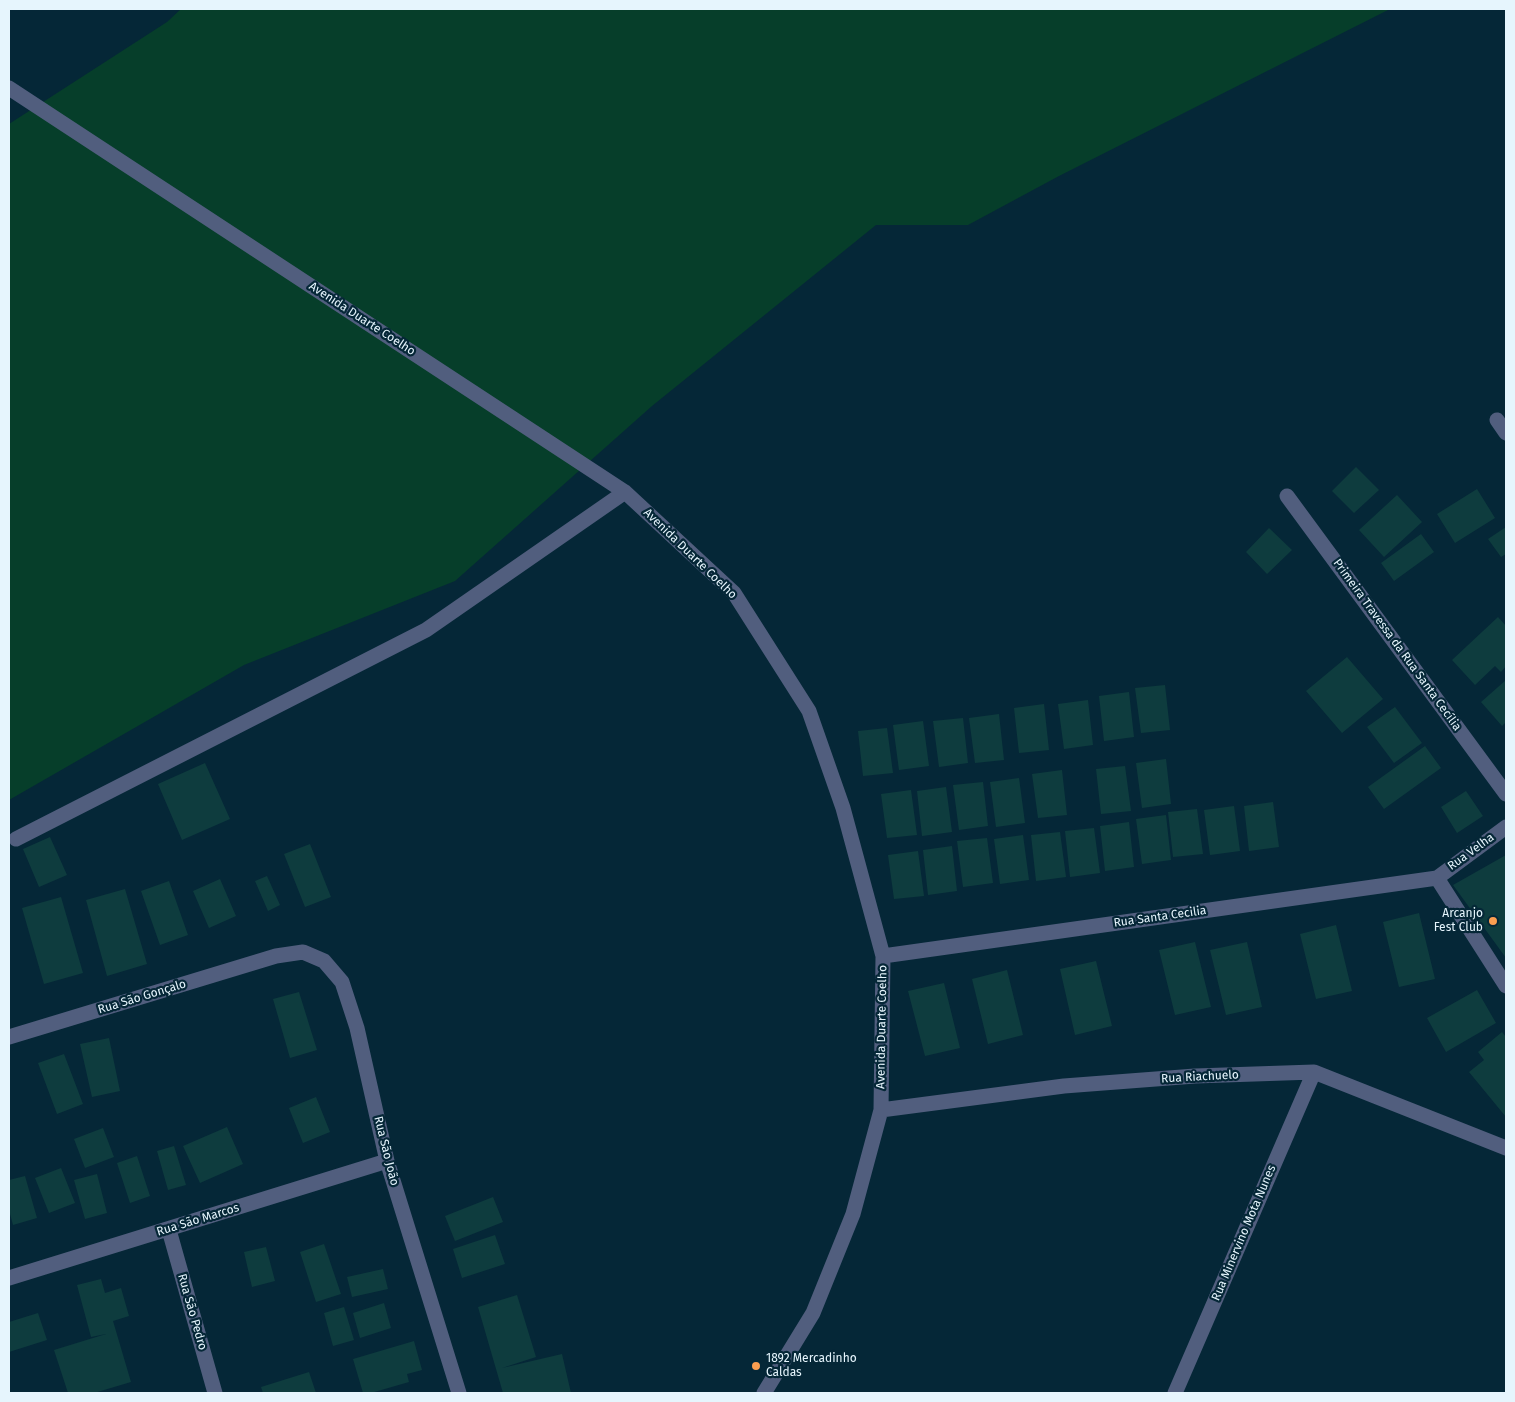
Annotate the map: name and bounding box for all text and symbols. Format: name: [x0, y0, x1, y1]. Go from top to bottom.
street label: Avenida Duarte Coelho: [306, 279, 418, 359]
street label: Avenida Duarte Coelho: [640, 506, 740, 602]
street label: Primeira Travessa da Rua Santa Cecília: [1330, 556, 1464, 734]
street label: Rua Velha: [1445, 830, 1497, 874]
street label: Rua Santa Cecilia: [1113, 903, 1207, 931]
place label: Arcanjo Fest Club: [1434, 907, 1483, 935]
marker: Arcanjo Fest Club: [1487, 915, 1499, 927]
street label: Avenida Duarte Coelho: [874, 965, 890, 1089]
street label: Rua São Gonçalo: [96, 977, 188, 1017]
street label: Rua Riachuelo: [1161, 1068, 1239, 1086]
street label: Rua São João: [370, 1115, 402, 1187]
street label: Rua Minervino Mota Nunes: [1209, 1163, 1279, 1303]
street label: Rua São Marcos: [155, 1201, 241, 1239]
street label: Rua São Pedro: [174, 1272, 210, 1352]
place label: 1892 Mercadinho Caldas: [766, 1352, 857, 1380]
marker: 1892 Mercadinho Caldas: [750, 1360, 762, 1372]

